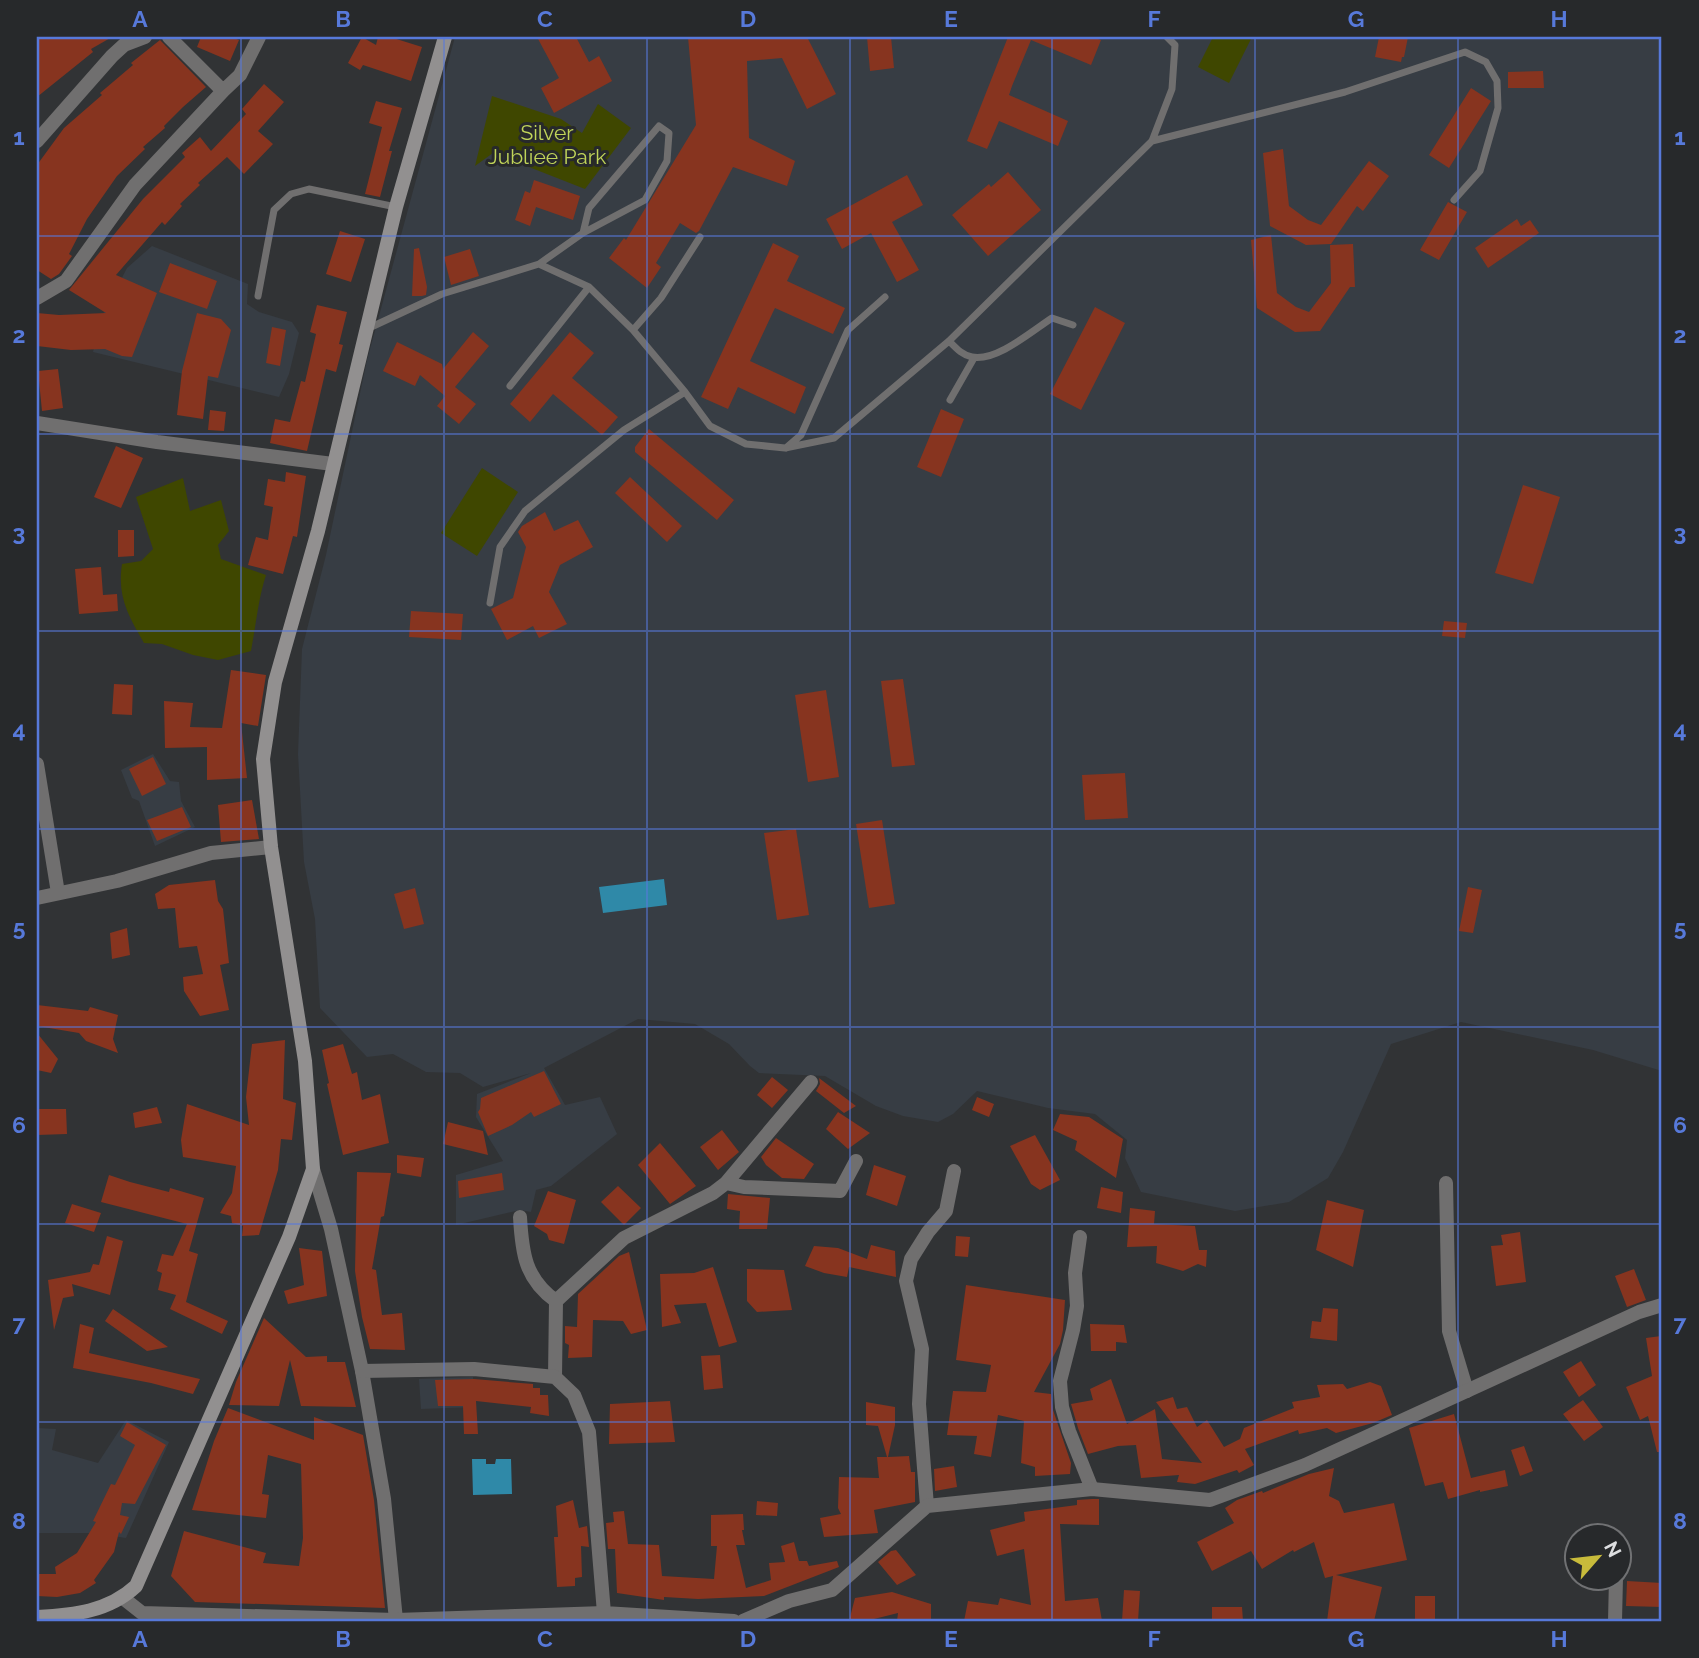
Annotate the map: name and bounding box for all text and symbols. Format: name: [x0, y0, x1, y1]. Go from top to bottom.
text: A: [132, 5, 148, 32]
text: B: [335, 5, 351, 32]
text: C: [537, 5, 553, 32]
text: D: [740, 5, 756, 32]
text: E: [944, 5, 958, 32]
text: F: [1147, 5, 1161, 32]
text: G: [1348, 5, 1364, 32]
text: H: [1550, 5, 1568, 32]
park label: Silver Jubliee Park: [488, 120, 606, 169]
text: 1: [13, 123, 25, 150]
text: 1: [1674, 123, 1686, 150]
text: 2: [13, 321, 25, 348]
text: 2: [1674, 321, 1686, 348]
text: 3: [13, 519, 25, 546]
text: 3: [1674, 519, 1686, 546]
text: 4: [12, 716, 26, 743]
text: 4: [1673, 716, 1687, 743]
text: 5: [13, 914, 26, 941]
text: 5: [1674, 914, 1687, 941]
text: 6: [12, 1111, 26, 1138]
text: 6: [1673, 1111, 1687, 1138]
text: 7: [13, 1309, 26, 1336]
text: 7: [1674, 1309, 1687, 1336]
text: 8: [12, 1507, 26, 1534]
text: 8: [1673, 1507, 1687, 1534]
north arrow: [1562, 1522, 1632, 1592]
text: N: [1600, 1537, 1626, 1561]
text: A: [132, 1625, 148, 1652]
text: B: [335, 1625, 351, 1652]
text: C: [537, 1625, 553, 1652]
text: D: [740, 1625, 756, 1652]
text: E: [944, 1625, 958, 1652]
text: F: [1147, 1625, 1161, 1652]
text: G: [1348, 1625, 1364, 1652]
text: H: [1550, 1625, 1568, 1652]

